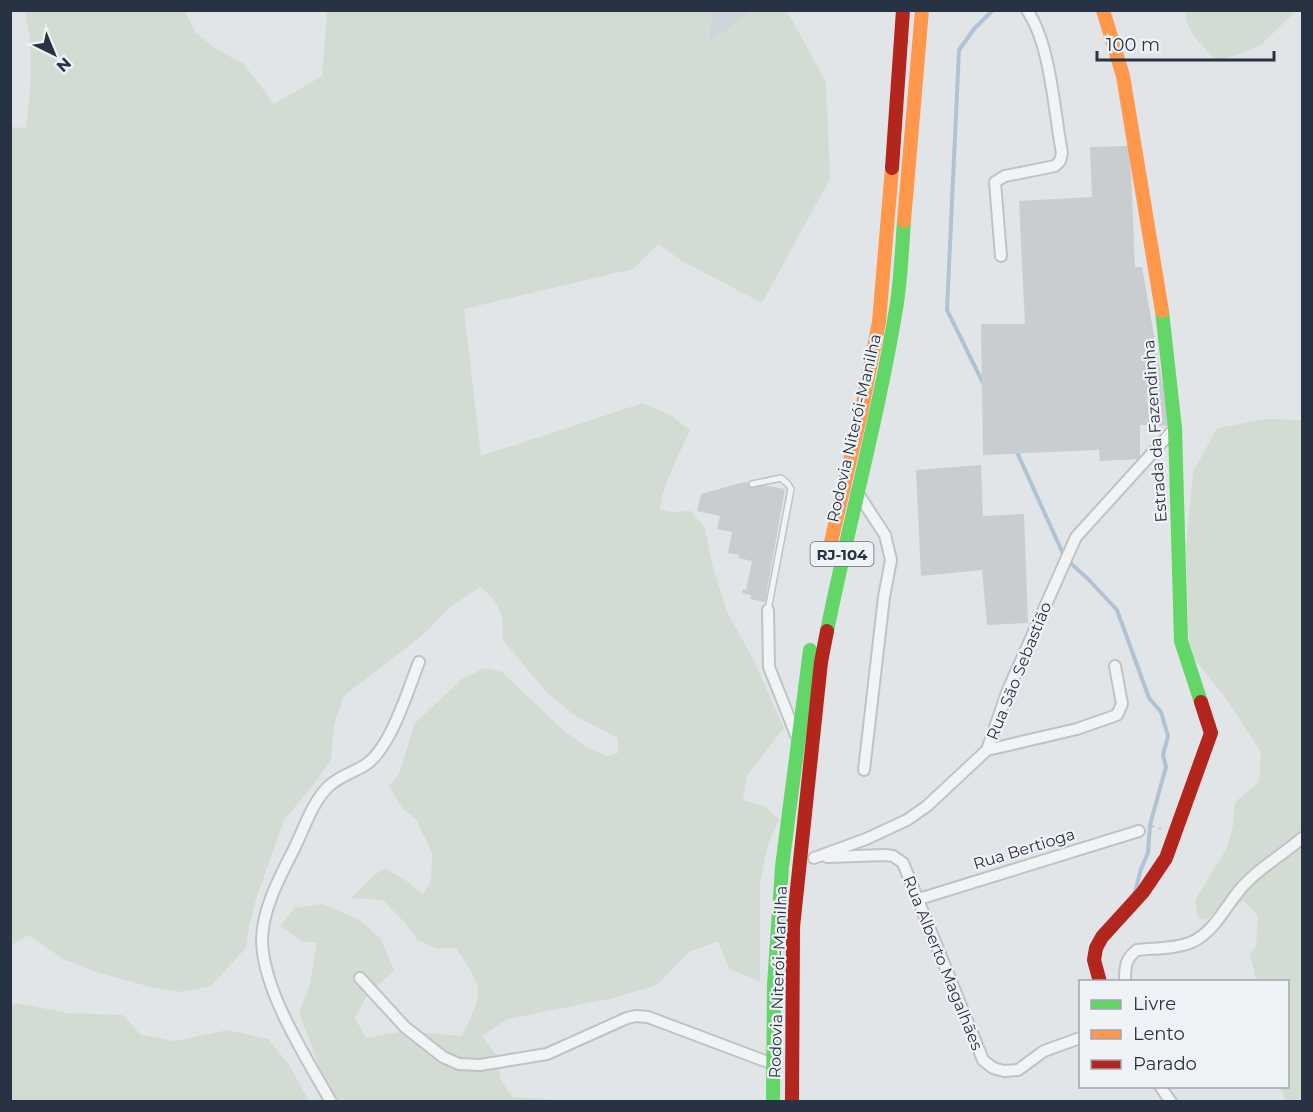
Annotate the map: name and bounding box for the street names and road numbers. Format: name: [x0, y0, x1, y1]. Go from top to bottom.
street label: Rodovia Niterói-Manilha: [823, 332, 885, 524]
street label: Estrada da Fazendinha: [1139, 339, 1171, 523]
road number: RJ-104: [810, 542, 874, 566]
street label: Rua São Sebastião: [983, 599, 1055, 743]
street label: Rua Bertioga: [971, 824, 1077, 874]
street label: Rua Alberto Magalhães: [899, 873, 987, 1053]
street label: Rodovia Niterói-Manilha: [765, 885, 791, 1079]

